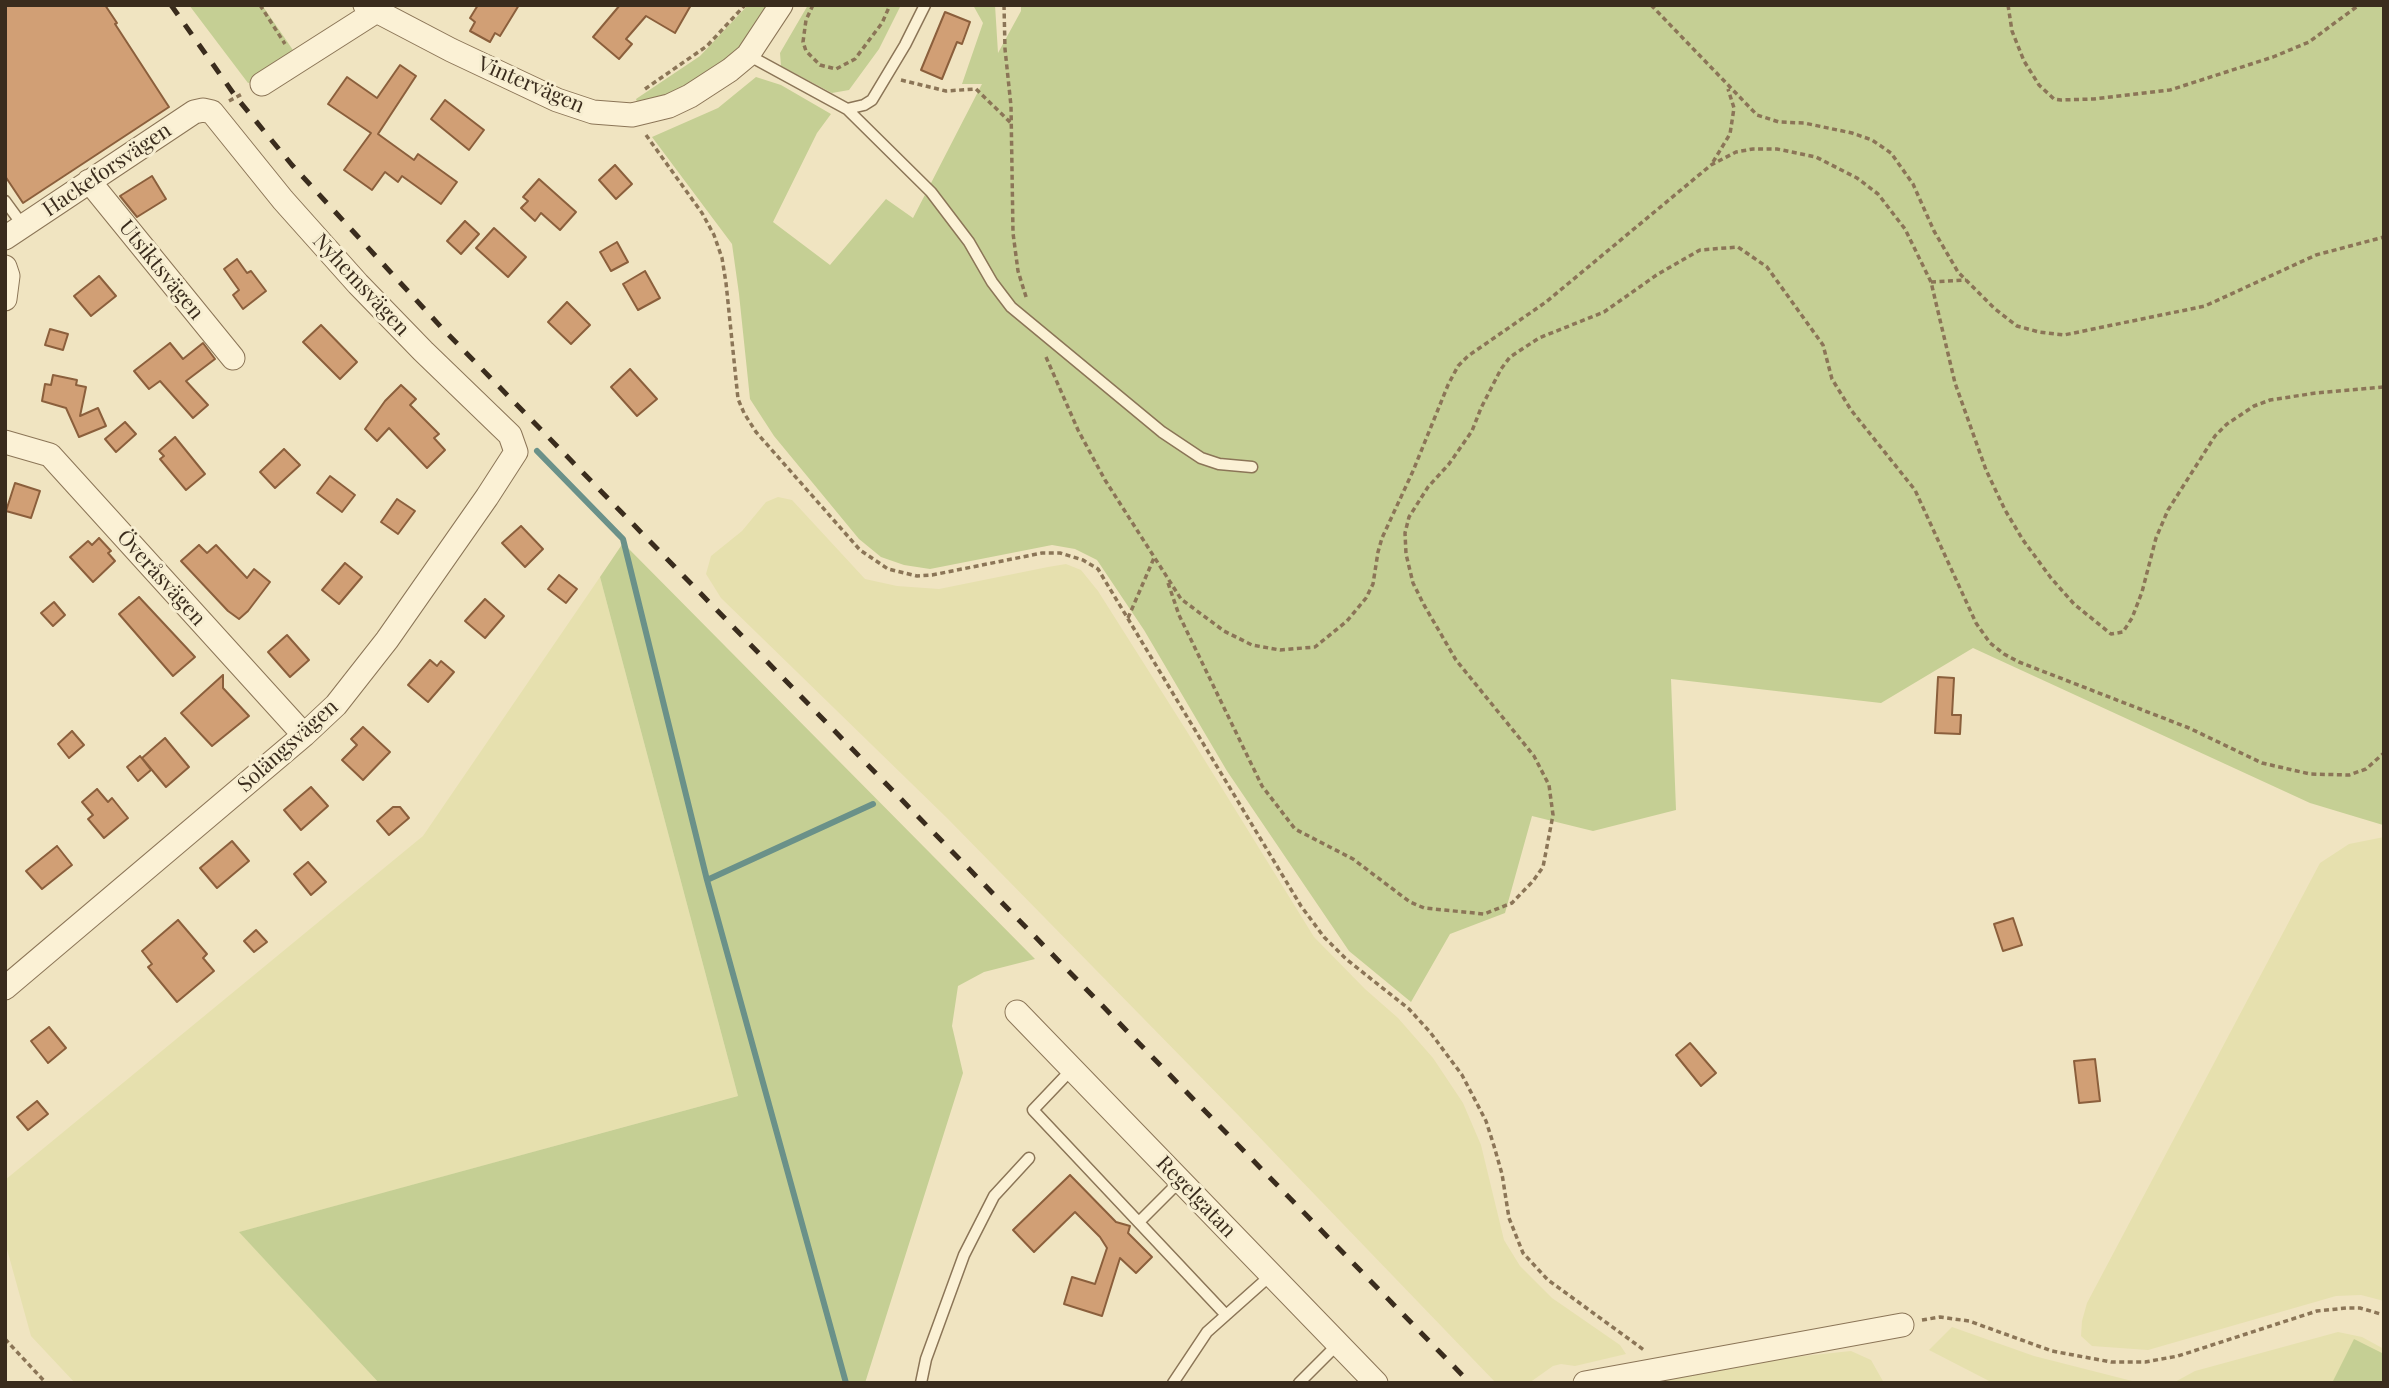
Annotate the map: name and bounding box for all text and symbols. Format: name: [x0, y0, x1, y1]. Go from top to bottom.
street label: Vintervägen: [474, 51, 588, 119]
street label: Hackeforsvägen: [38, 118, 176, 222]
street label: Utsiktsvägen: [113, 215, 209, 325]
street label: Nyhemsvägen: [307, 229, 415, 341]
street label: Överåsvägen: [111, 525, 211, 631]
street label: Solängsvägen: [233, 694, 343, 798]
street label: Regelgatan: [1151, 1151, 1241, 1243]

